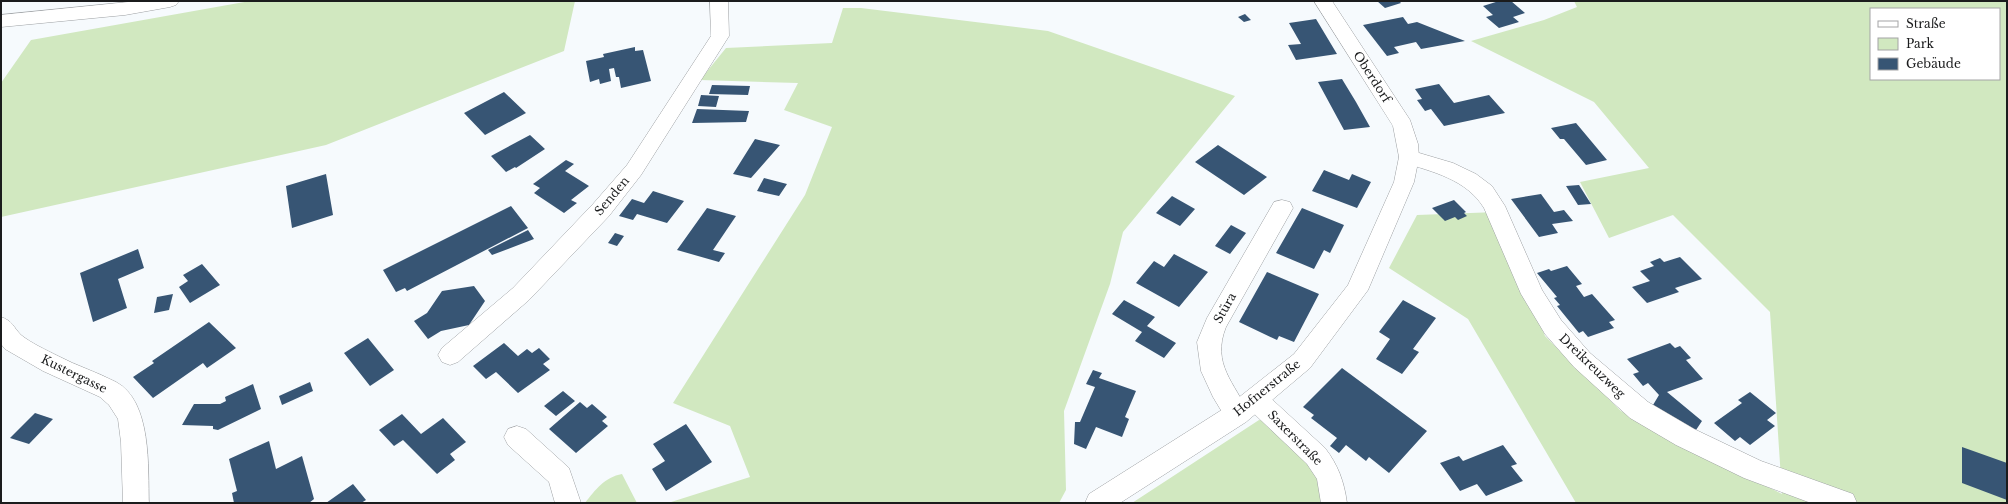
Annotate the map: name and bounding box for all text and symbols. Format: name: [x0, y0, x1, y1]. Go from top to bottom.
legend: [1870, 8, 2000, 80]
text: Straße: [1906, 16, 1946, 31]
text: Park: [1906, 36, 1934, 51]
street label: Oberdorf: [1350, 48, 1396, 107]
text: Gebäude: [1906, 56, 1961, 71]
street label: Senden: [591, 173, 632, 218]
street label: Stüra: [1210, 290, 1239, 326]
street label: Dreikreuzweg: [1556, 330, 1629, 401]
street label: Kustergasse: [39, 351, 110, 396]
street label: Hofnerstraße: [1230, 356, 1303, 419]
street label: Saxerstraße: [1265, 407, 1326, 468]

